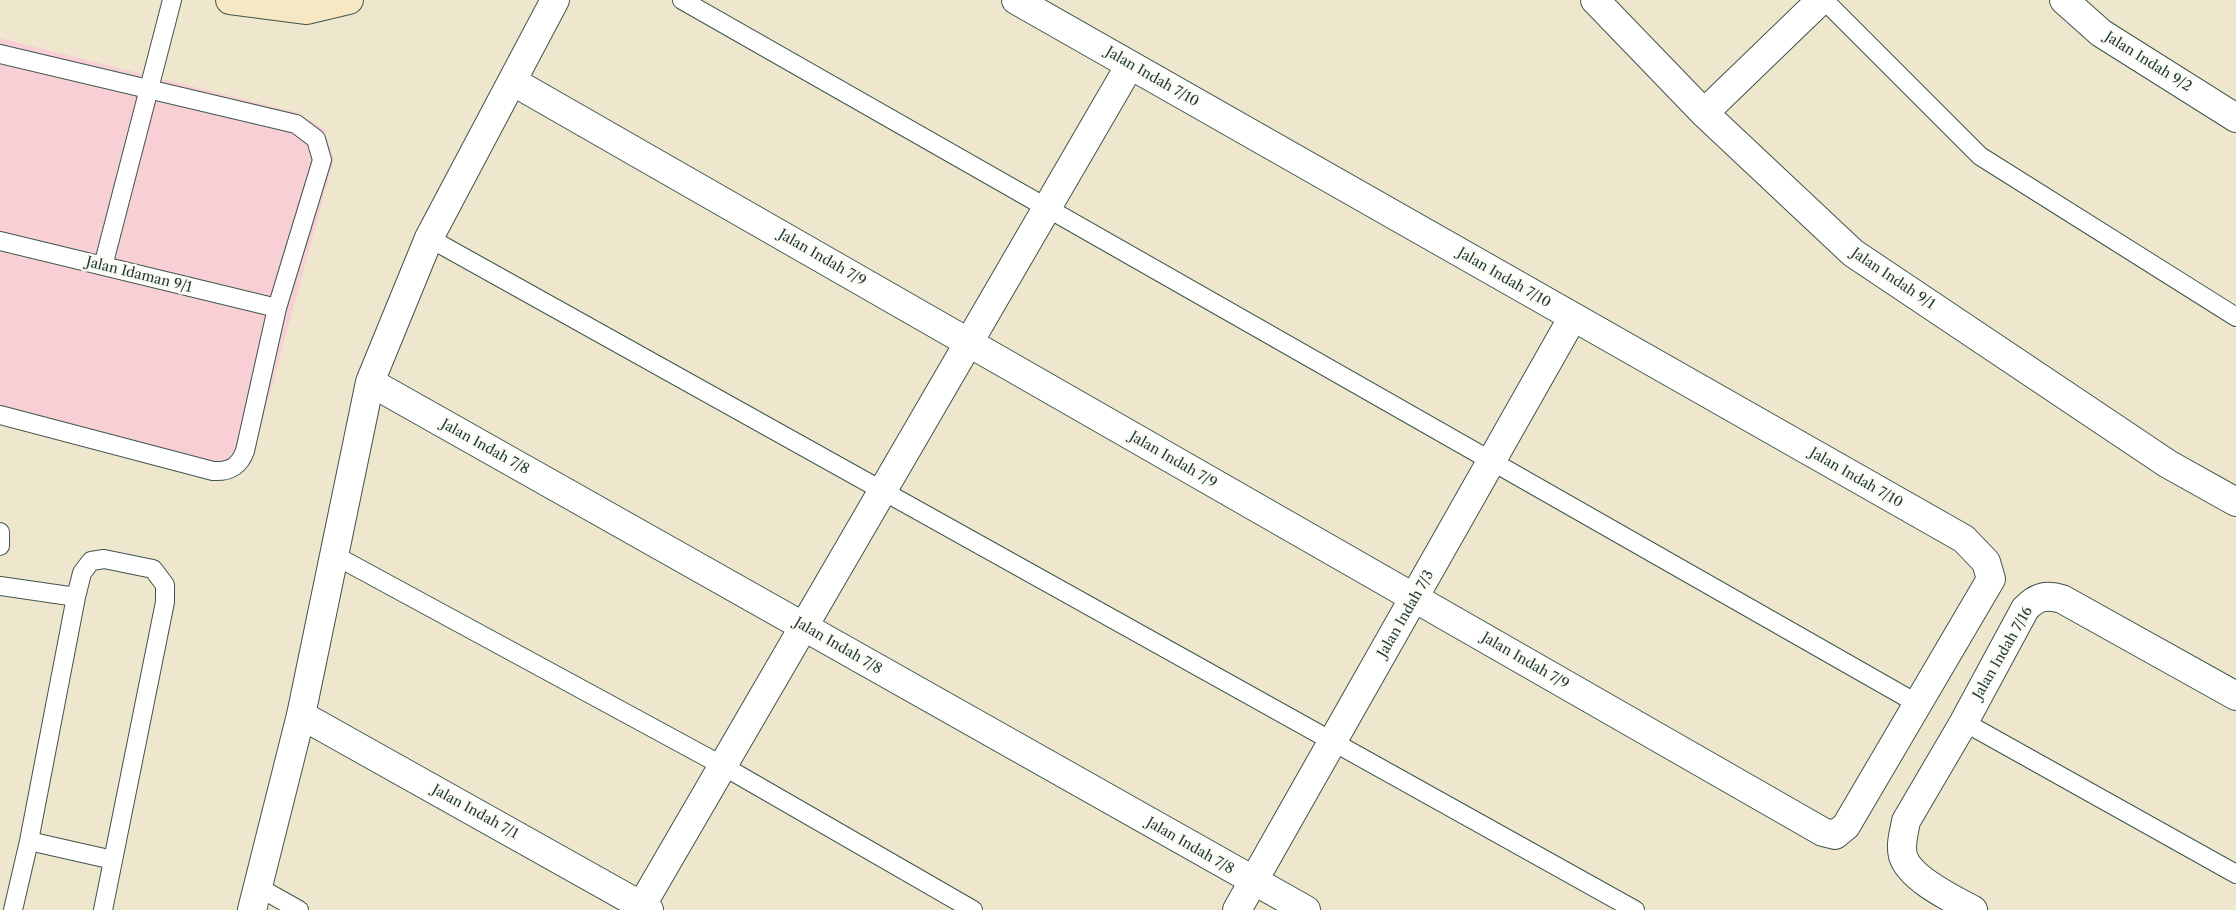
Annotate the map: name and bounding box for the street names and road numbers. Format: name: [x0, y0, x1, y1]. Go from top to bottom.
street label: Jalan Indah 9/2: [2101, 29, 2195, 95]
street label: Jalan Indah 7/10: [1102, 43, 1202, 111]
street label: Jalan Indah 7/9: [775, 226, 869, 290]
street label: Jalan Indah 7/10: [1454, 244, 1554, 312]
street label: Jalan Indah 9/1: [1848, 245, 1938, 313]
street label: Jalan Idaman 9/1: [84, 254, 194, 296]
street label: Jalan Indah 7/8: [438, 416, 532, 478]
street label: Jalan Indah 7/9: [1126, 428, 1220, 492]
street label: Jalan Indah 7/10: [1806, 444, 1906, 512]
street label: Jalan Indah 7/3: [1374, 567, 1438, 661]
street label: Jalan Indah 7/16: [1970, 604, 2036, 702]
street label: Jalan Indah 7/8: [791, 614, 885, 678]
street label: Jalan Indah 7/9: [1478, 629, 1572, 693]
street label: Jalan Indah 7/1: [429, 781, 521, 843]
street label: Jalan Indah 7/8: [1143, 814, 1237, 878]

